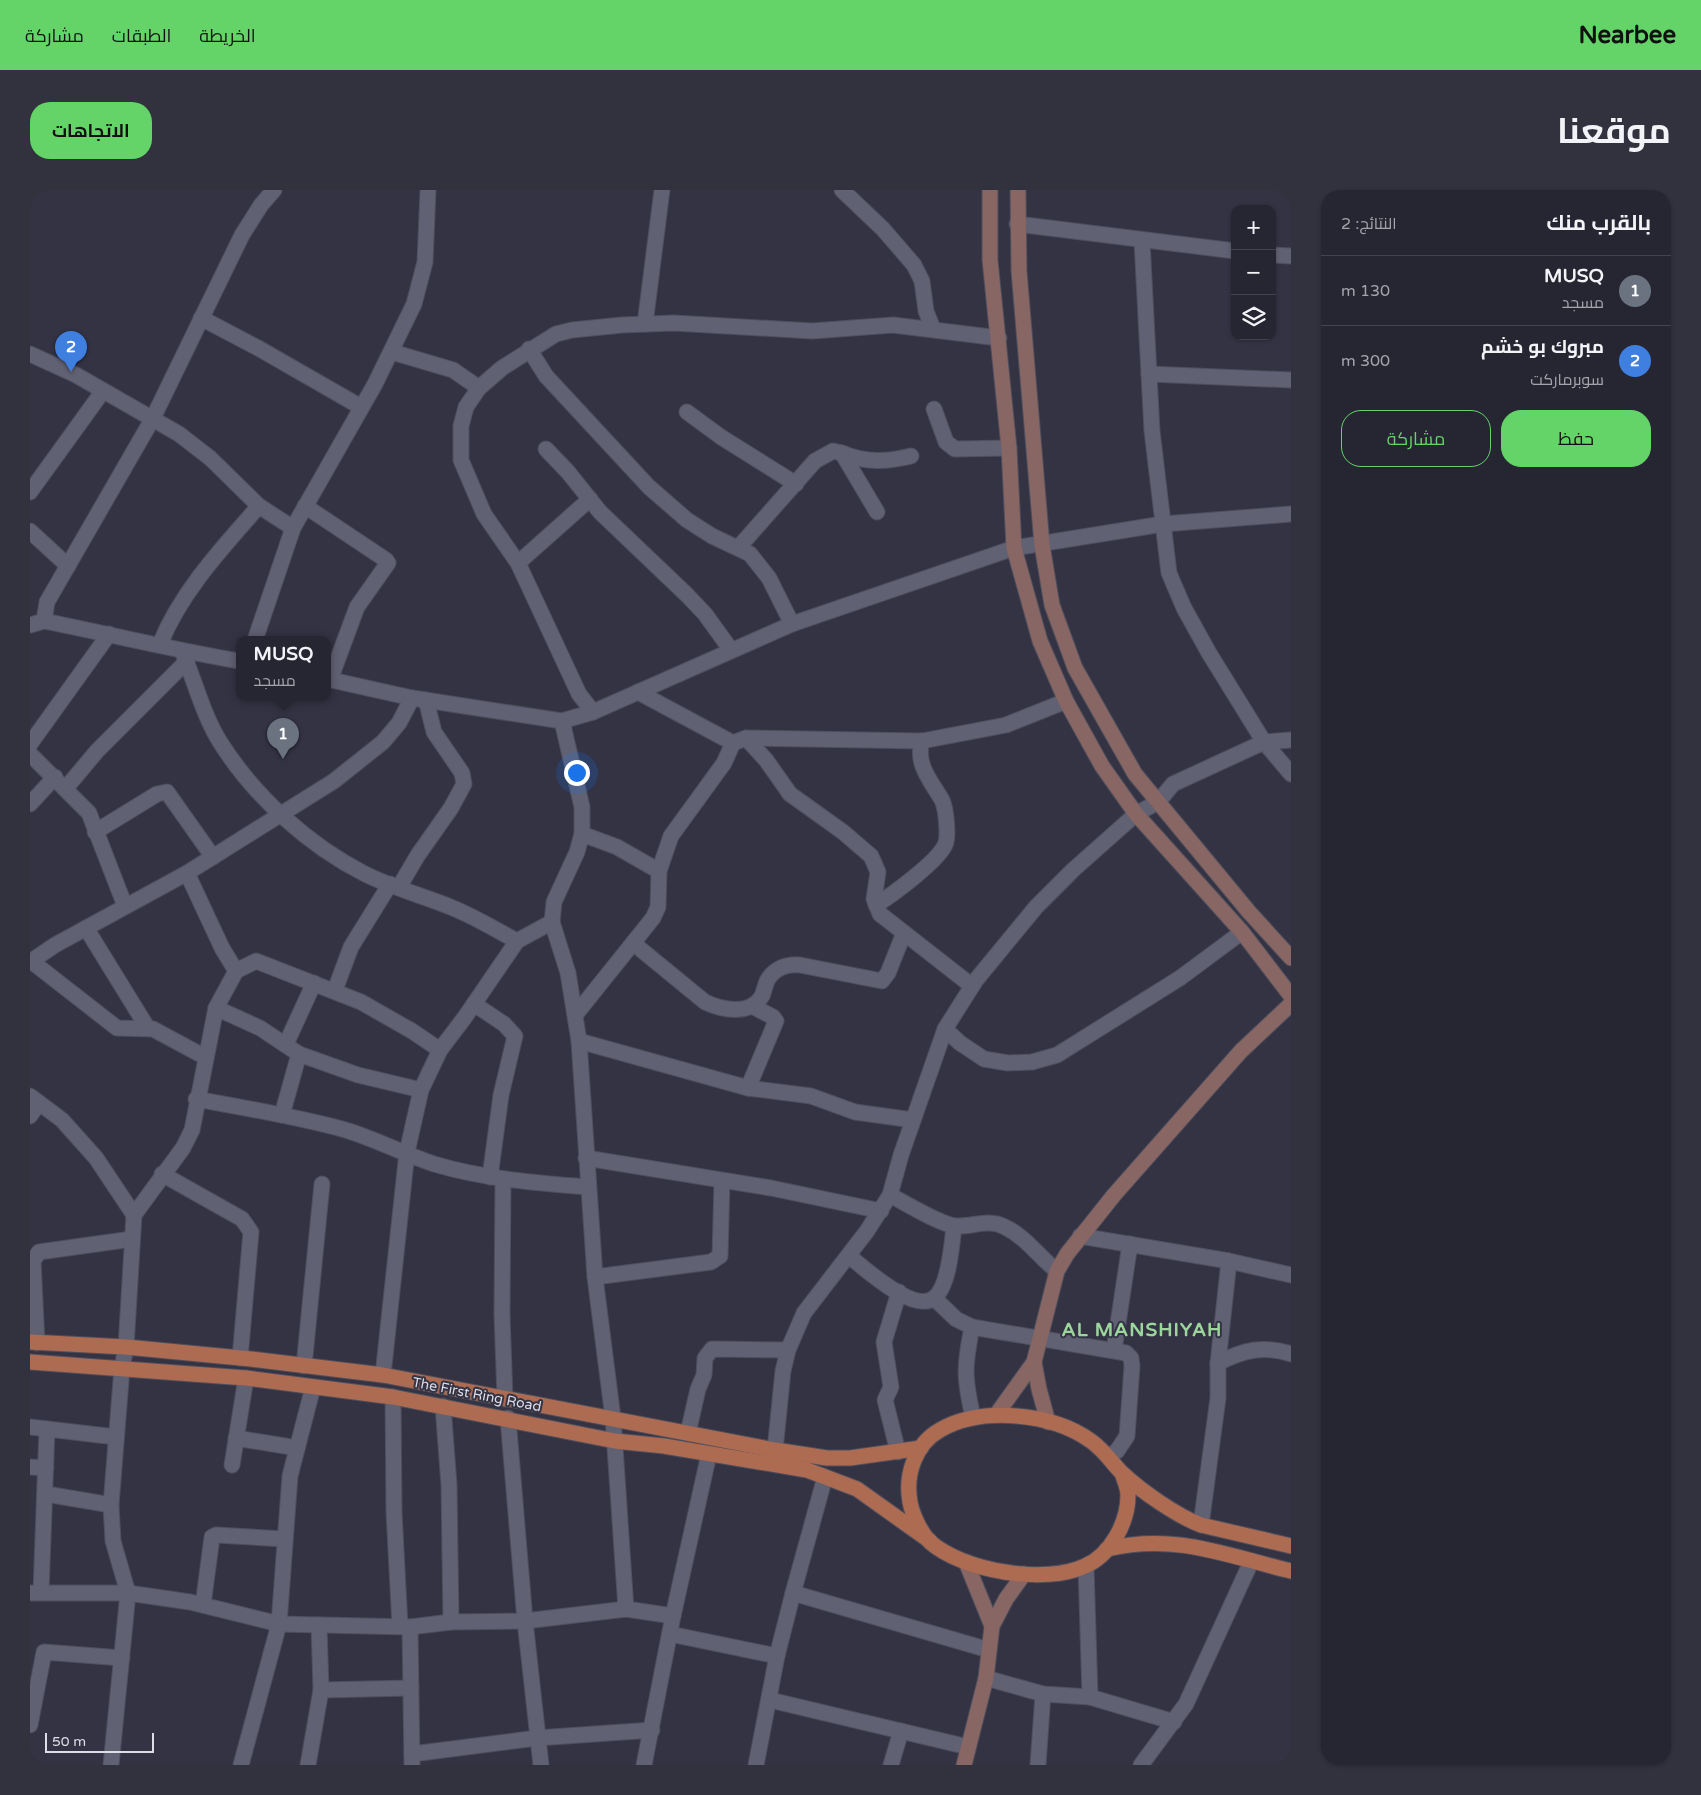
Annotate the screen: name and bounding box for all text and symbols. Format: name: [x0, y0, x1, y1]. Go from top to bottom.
text: Nearbee: [1578, 21, 1676, 50]
text: مشاركة: [25, 25, 84, 47]
text: الطبقات: [112, 25, 171, 47]
text: الخريطة: [199, 25, 256, 47]
button: الاتجاهات: [30, 102, 152, 159]
text: موقعنا: [1557, 111, 1671, 153]
map controls: [1231, 205, 1276, 340]
button: +: [1231, 205, 1276, 250]
text: بالقرب منك: [1546, 211, 1651, 236]
text: النتائج: 2: [1341, 214, 1397, 234]
button: −: [1231, 250, 1276, 295]
text: MUSQ: [1544, 265, 1604, 287]
text: 130 m: [1341, 281, 1390, 301]
text: 1: [1630, 281, 1640, 301]
text: مسجد: [1562, 293, 1604, 313]
button: layers: [1231, 295, 1276, 340]
pin: 2: [55, 331, 87, 372]
text: مبروك بو خشم: [1481, 336, 1604, 358]
text: 300 m: [1341, 351, 1390, 371]
text: 2: [1630, 351, 1640, 371]
text: سوبرماركت: [1530, 370, 1604, 390]
button: مشاركة: [1341, 410, 1491, 467]
button: حفظ: [1501, 410, 1651, 467]
popup: [236, 636, 331, 701]
text: MUSQ: [254, 643, 313, 665]
text: مسجد: [254, 671, 296, 691]
pin: 1: [267, 718, 299, 759]
your location: [564, 760, 590, 786]
district label: AL MANSHIYAH: [1062, 1319, 1222, 1341]
street label: The First Ring Road: [411, 1374, 543, 1415]
scale bar: [45, 1730, 154, 1753]
text: 50 m: [52, 1733, 86, 1750]

